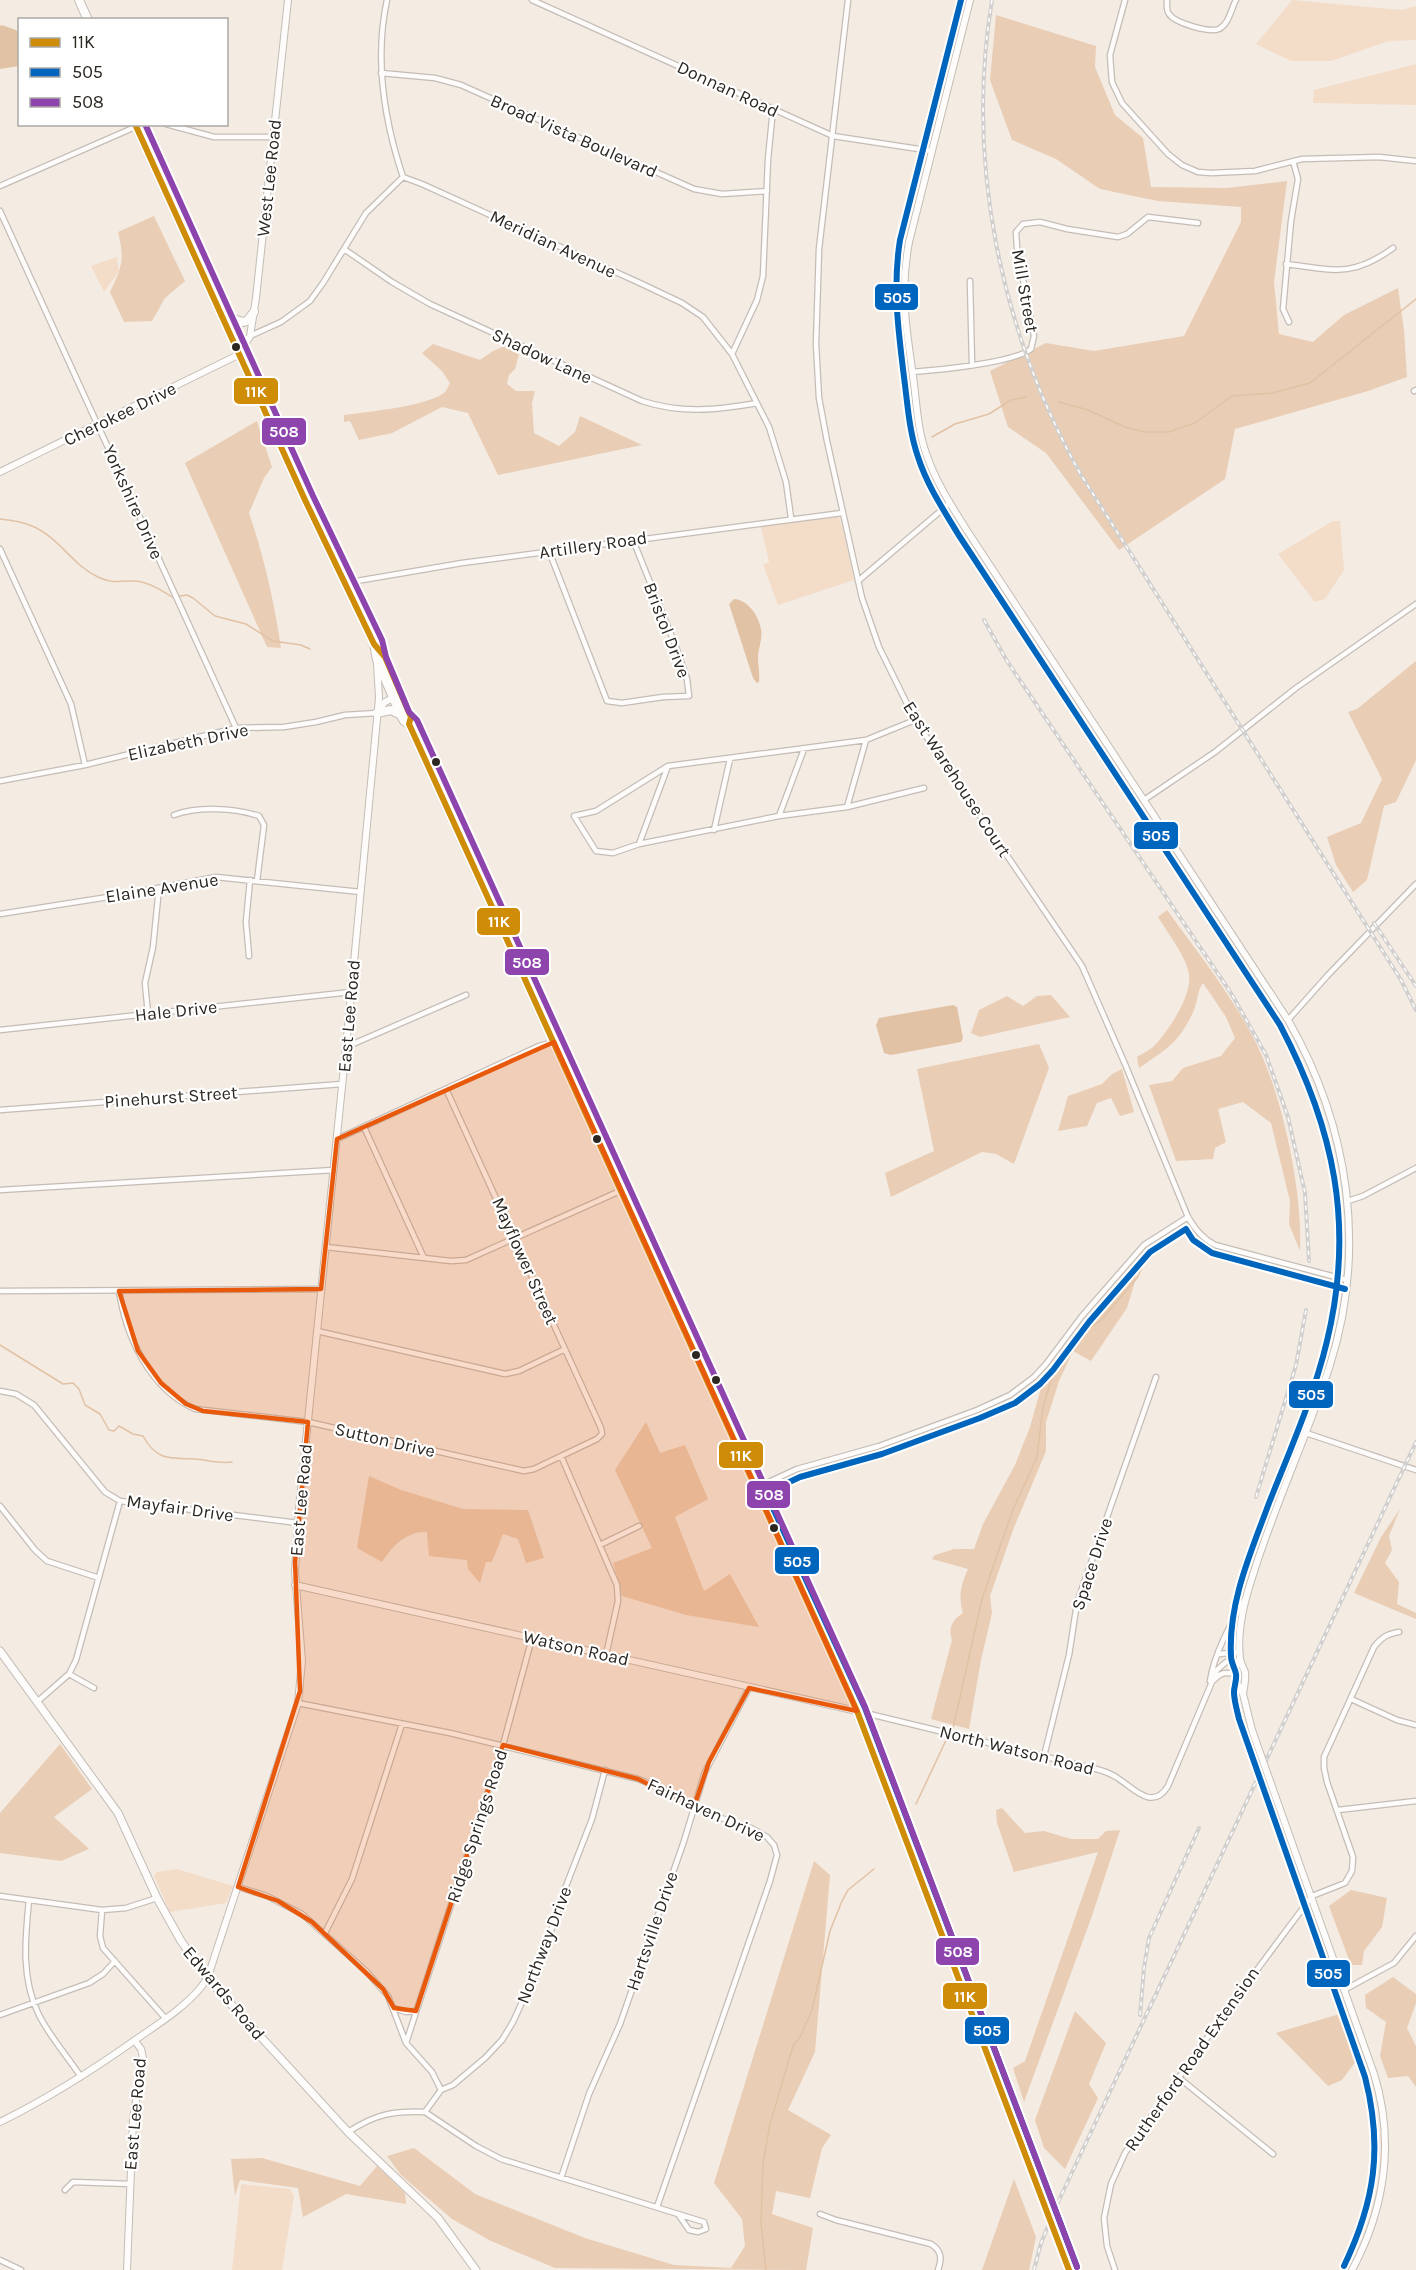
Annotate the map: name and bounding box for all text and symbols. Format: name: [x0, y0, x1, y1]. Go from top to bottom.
legend: [18, 18, 228, 126]
text: 11K: [72, 31, 95, 53]
street label: Donnan Road: [674, 56, 782, 122]
text: 505: [72, 61, 103, 83]
street label: Broad Vista Boulevard: [487, 89, 661, 183]
text: 508: [72, 91, 104, 113]
street label: West Lee Road: [252, 118, 286, 238]
street label: Meridian Avenue: [486, 205, 620, 283]
street label: Mill Street: [1007, 248, 1043, 335]
line badge: 505: [874, 283, 919, 311]
text: 505: [883, 288, 911, 307]
street label: Shadow Lane: [488, 323, 596, 389]
unlabelled marker: [230, 341, 242, 353]
street label: Cherokee Drive: [60, 377, 180, 451]
line badge: 11K: [233, 377, 279, 405]
text: 11K: [245, 382, 267, 401]
line badge: 508: [261, 417, 307, 446]
text: 508: [269, 422, 299, 441]
street label: Yorkshire Drive: [98, 441, 168, 563]
street label: Artillery Road: [538, 527, 648, 563]
street label: Bristol Drive: [639, 579, 695, 681]
street label: East Warehouse Court: [898, 697, 1016, 861]
street label: Elizabeth Drive: [126, 718, 250, 766]
unlabelled marker: [430, 756, 442, 768]
line badge: 505: [1133, 821, 1179, 850]
text: 505: [1142, 826, 1170, 845]
street label: Elaine Avenue: [104, 868, 220, 908]
line badge: 11K: [476, 907, 521, 936]
text: 11K: [488, 912, 510, 931]
line badge: 508: [504, 948, 550, 976]
text: 508: [512, 953, 542, 972]
street label: East Lee Road: [333, 959, 365, 1073]
street label: Hale Drive: [134, 996, 218, 1026]
street label: Pinehurst Street: [104, 1081, 239, 1113]
unlabelled marker: [591, 1133, 603, 1145]
street label: Mayflower Street: [487, 1194, 563, 1328]
unlabelled marker: [690, 1349, 702, 1361]
unlabelled marker: [710, 1374, 722, 1386]
line badge: 505: [1288, 1380, 1334, 1409]
text: 505: [1297, 1385, 1325, 1404]
street label: Sutton Drive: [333, 1418, 437, 1462]
line badge: 11K: [718, 1441, 764, 1469]
street label: East Lee Road: [285, 1443, 317, 1557]
text: 11K: [730, 1446, 752, 1465]
line badge: 508: [746, 1480, 791, 1509]
text: 508: [754, 1485, 784, 1504]
street label: Mayfair Drive: [125, 1490, 235, 1526]
street label: Space Drive: [1067, 1515, 1117, 1613]
unlabelled marker: [768, 1522, 780, 1534]
line badge: 505: [774, 1546, 820, 1575]
text: 505: [783, 1552, 811, 1571]
street label: Watson Road: [521, 1625, 631, 1671]
street label: North Watson Road: [937, 1720, 1097, 1780]
street label: Ridge Springs Road: [442, 1746, 512, 1906]
street label: Fairhaven Drive: [644, 1773, 768, 1847]
street label: Hartsville Drive: [621, 1868, 683, 1994]
street label: Northway Drive: [512, 1883, 576, 2007]
line badge: 508: [935, 1937, 980, 1966]
street label: Edwards Road: [178, 1941, 270, 2045]
text: 508: [943, 1942, 973, 1961]
line badge: 505: [1306, 1959, 1351, 1988]
street label: Rutherford Road Extension: [1120, 1963, 1264, 2155]
text: 505: [1314, 1964, 1342, 1983]
line badge: 11K: [942, 1982, 988, 2010]
text: 11K: [954, 1987, 976, 2006]
line badge: 505: [964, 2016, 1010, 2045]
text: 505: [973, 2021, 1001, 2040]
street label: East Lee Road: [119, 2057, 151, 2171]

